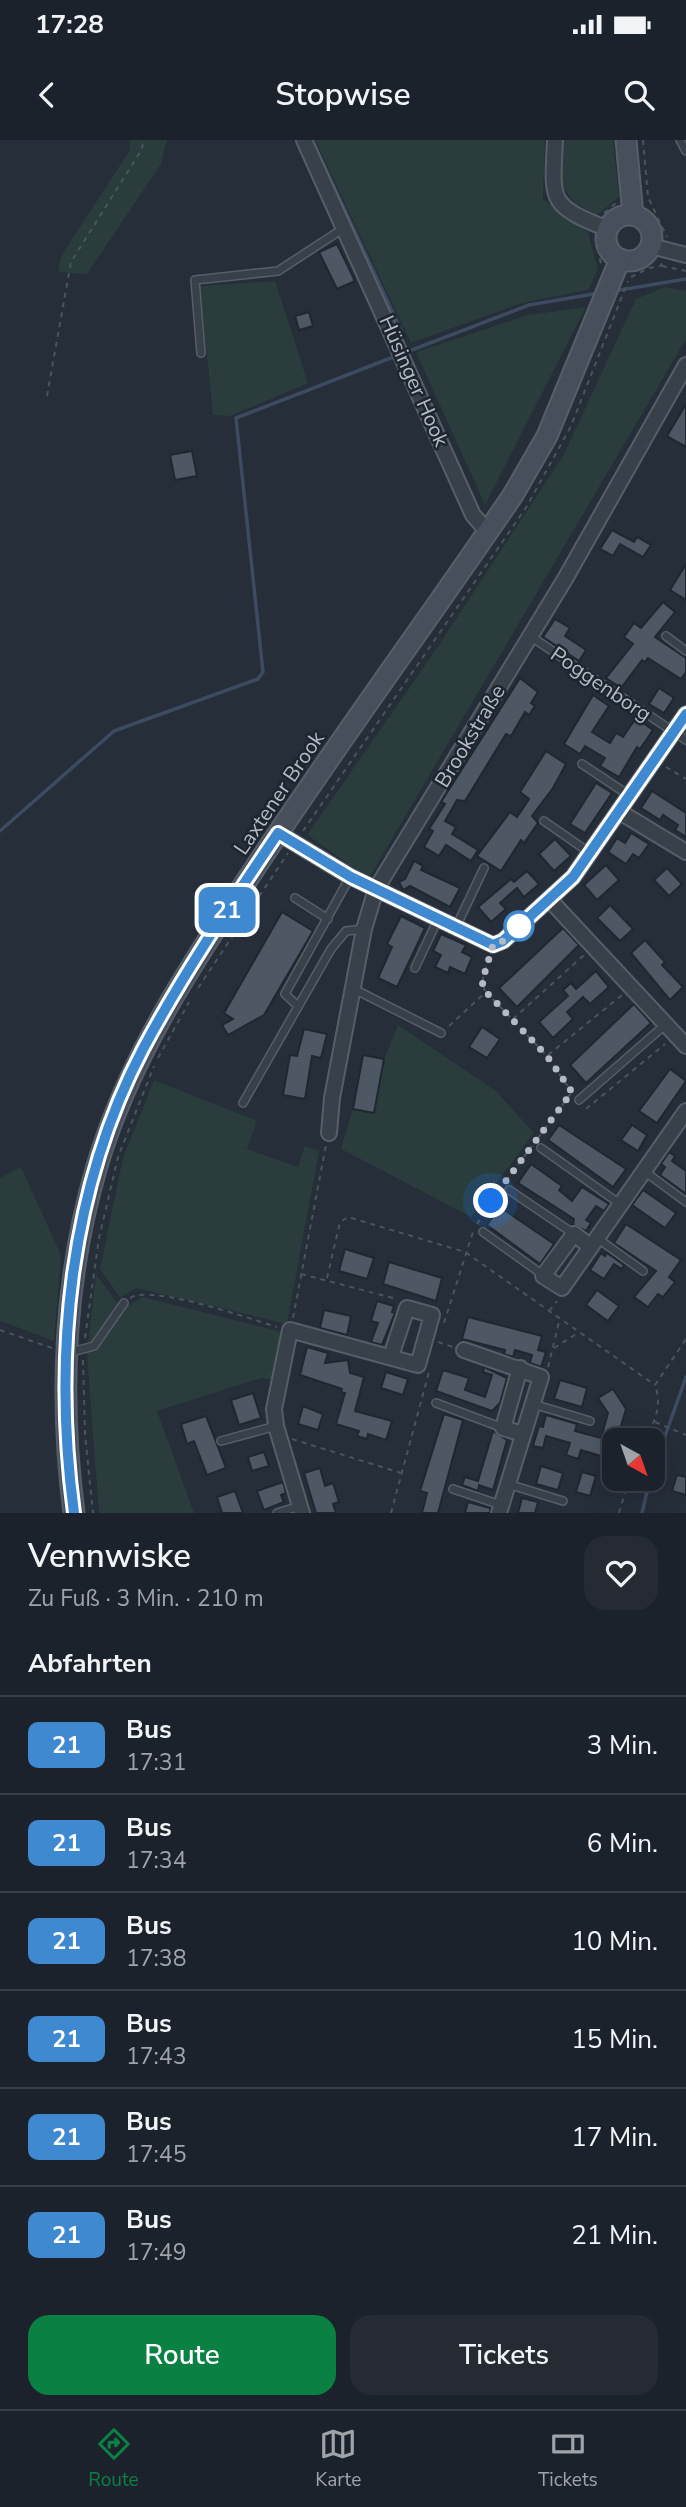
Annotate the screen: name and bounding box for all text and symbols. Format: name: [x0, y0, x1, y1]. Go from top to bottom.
text: 17:28: [35, 7, 104, 42]
text: Stopwise: [275, 73, 411, 116]
icon: back: [28, 76, 66, 114]
icon: search: [620, 76, 658, 114]
street label: Hüsinger Hook: [373, 311, 456, 452]
street label: Poggenborg: [545, 640, 657, 728]
street label: Brookstraße: [428, 679, 512, 793]
street label: Laxtener Brook: [227, 725, 331, 860]
line badge: 21: [196, 887, 258, 933]
text: 21: [213, 894, 241, 926]
unlabelled marker: [504, 911, 534, 941]
your location: [473, 1183, 508, 1218]
north arrow: [602, 1428, 665, 1491]
map controls: [602, 1428, 665, 1491]
text: Vennwiske: [28, 1534, 191, 1579]
button: heart: [584, 1536, 658, 1610]
text: Zu Fuß · 3 Min. · 210 m: [28, 1583, 264, 1614]
text: Abfahrten: [28, 1646, 152, 1681]
text: Bus: [126, 1712, 172, 1747]
text: 3 Min.: [587, 1728, 658, 1763]
text: 21: [52, 1729, 81, 1761]
text: 17:31: [126, 1747, 186, 1778]
text: Bus: [126, 1810, 172, 1845]
text: 6 Min.: [587, 1826, 658, 1861]
text: 21: [52, 1827, 81, 1859]
text: 17:34: [126, 1845, 186, 1876]
text: Bus: [126, 1908, 172, 1943]
text: 10 Min.: [571, 1924, 658, 1959]
text: 21: [52, 1925, 81, 1957]
text: 17:38: [126, 1943, 186, 1974]
text: Bus: [126, 2006, 172, 2041]
text: 15 Min.: [571, 2022, 658, 2057]
text: 21: [52, 2023, 81, 2055]
text: 17:43: [126, 2041, 186, 2072]
text: Bus: [126, 2104, 172, 2139]
text: 17 Min.: [571, 2120, 658, 2155]
text: 21: [52, 2121, 81, 2153]
text: 17:45: [126, 2139, 186, 2170]
text: Bus: [126, 2202, 172, 2237]
text: 21 Min.: [571, 2218, 658, 2253]
text: 21: [52, 2219, 81, 2251]
text: 17:49: [126, 2237, 186, 2268]
button: Route: [28, 2315, 336, 2395]
button: Tickets: [350, 2315, 658, 2395]
tab: Route: [88, 2425, 139, 2493]
tab: Karte: [315, 2425, 361, 2493]
tab: Tickets: [538, 2425, 598, 2493]

